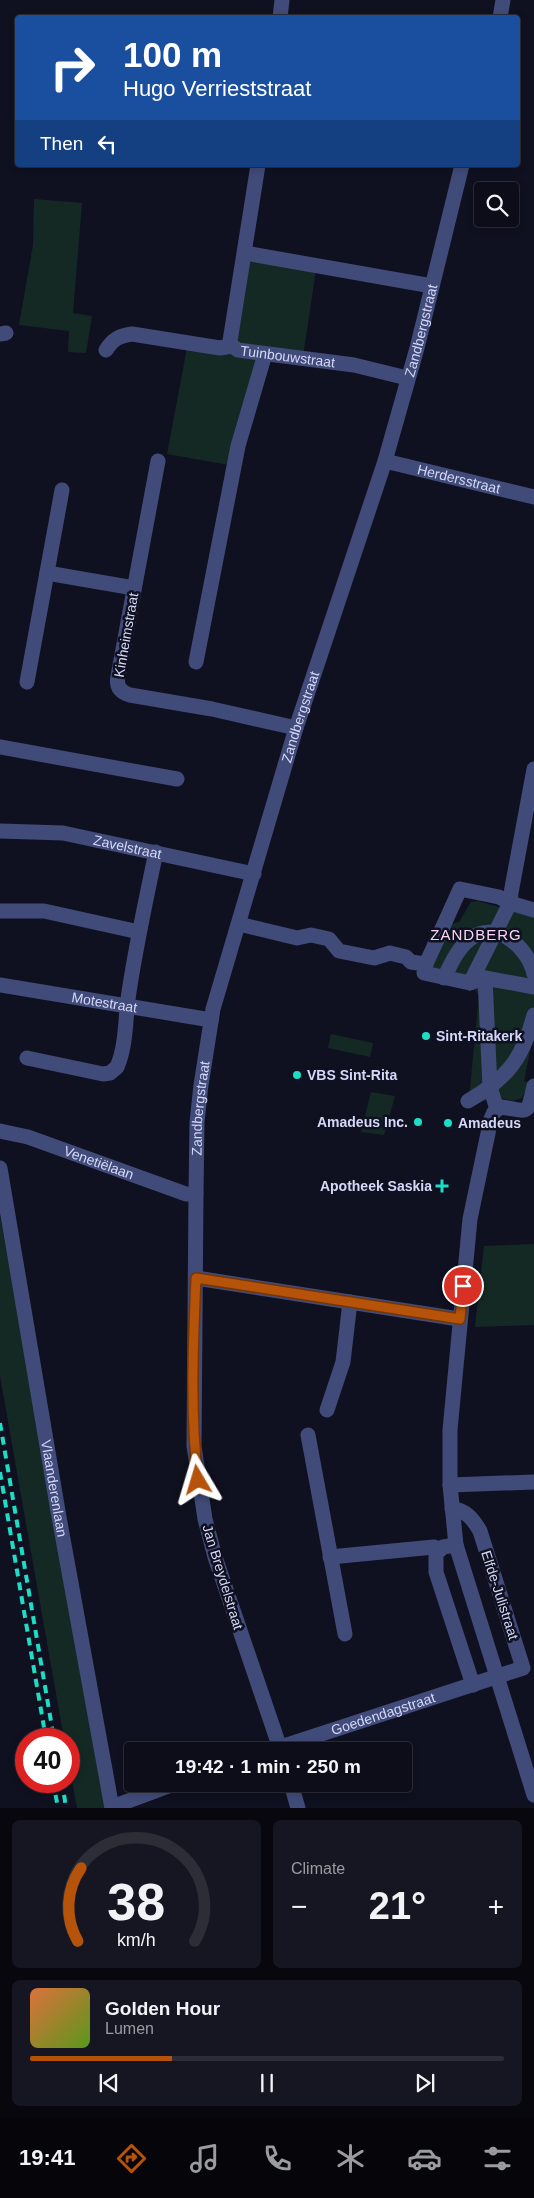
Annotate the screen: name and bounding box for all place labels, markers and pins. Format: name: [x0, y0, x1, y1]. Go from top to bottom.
place label: Sint-Ritakerk: [436, 1028, 523, 1044]
marker: Sint-Ritakerk: [420, 1030, 432, 1042]
place label: VBS Sint-Rita: [307, 1067, 397, 1083]
marker: VBS Sint-Rita: [291, 1069, 303, 1081]
place label: Amadeus Inc.: [317, 1114, 408, 1130]
place label: Amadeus: [458, 1115, 521, 1131]
marker: Amadeus Inc.: [412, 1116, 424, 1128]
marker: Amadeus: [442, 1117, 454, 1129]
place label: Apotheek Saskia: [320, 1178, 432, 1194]
marker: Apotheek Saskia: [436, 1180, 448, 1192]
pin: [442, 1265, 484, 1307]

